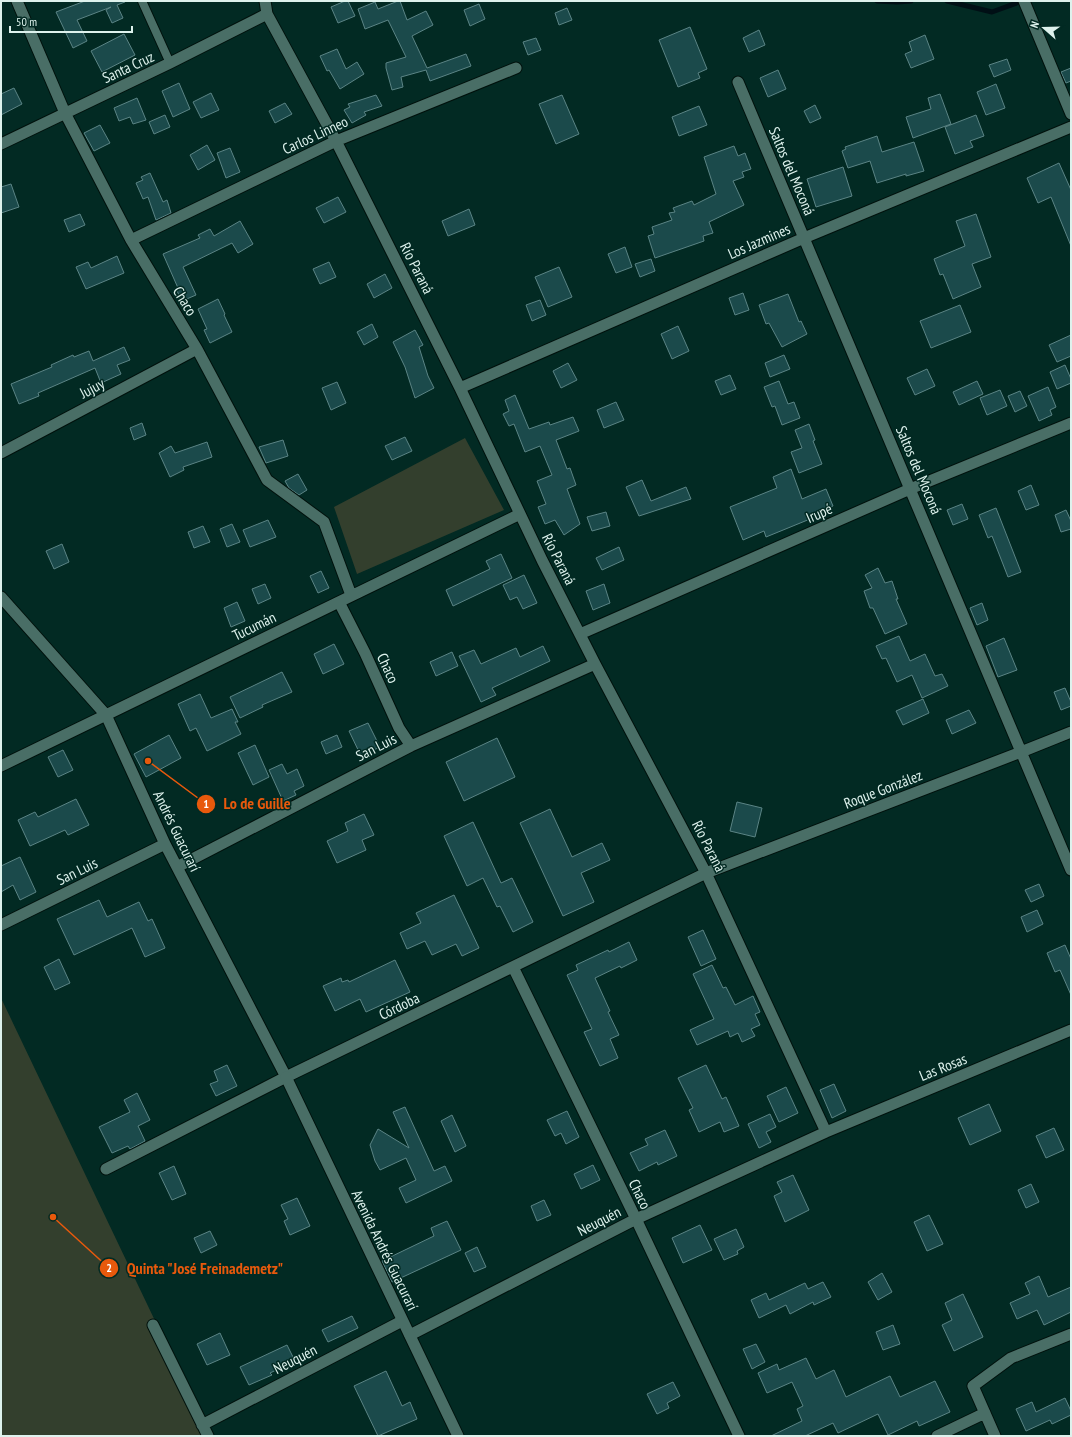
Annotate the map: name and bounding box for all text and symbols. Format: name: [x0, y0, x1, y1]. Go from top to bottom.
scale bar: [10, 8, 132, 34]
north arrow: [1024, 8, 1064, 48]
text: 50 m: [16, 14, 37, 29]
text: N: [1027, 19, 1042, 30]
street label: Santa Cruz: [99, 47, 157, 87]
street label: Carlos Linneo: [279, 112, 351, 158]
street label: Saltos del Moconá: [765, 124, 819, 218]
street label: Los Jazmines: [725, 219, 793, 263]
street label: Río Paraná: [396, 239, 438, 297]
street label: Chaco: [169, 283, 201, 319]
street label: Jujuy: [75, 373, 108, 403]
street label: Saltos del Moconá: [892, 423, 946, 517]
street label: Irupé: [803, 499, 835, 527]
street label: Río Paraná: [538, 530, 580, 588]
street label: Tucumán: [229, 607, 279, 645]
street label: Chaco: [373, 650, 403, 686]
street label: San Luis: [353, 729, 399, 765]
street label: Roque González: [841, 765, 925, 813]
street label: Andrés Guacurarí: [149, 787, 205, 875]
callout: Lo de Guille: [196, 790, 299, 818]
text: Lo de Guille: [223, 793, 291, 813]
text: 1: [203, 796, 209, 811]
street label: Río Paraná: [688, 817, 730, 875]
street label: San Luis: [53, 853, 101, 889]
street label: Córdoba: [376, 988, 422, 1024]
street label: Las Rosas: [916, 1049, 970, 1085]
street label: Chaco: [625, 1176, 655, 1212]
street label: Avenida Andrés Guacurarí: [348, 1187, 423, 1314]
street label: Neuquén: [574, 1202, 624, 1240]
callout: Quinta "José Freinademetz": [99, 1254, 292, 1282]
text: Quinta "José Freinademetz": [127, 1258, 283, 1278]
text: 2: [106, 1260, 112, 1275]
street label: Neuquén: [270, 1340, 320, 1378]

